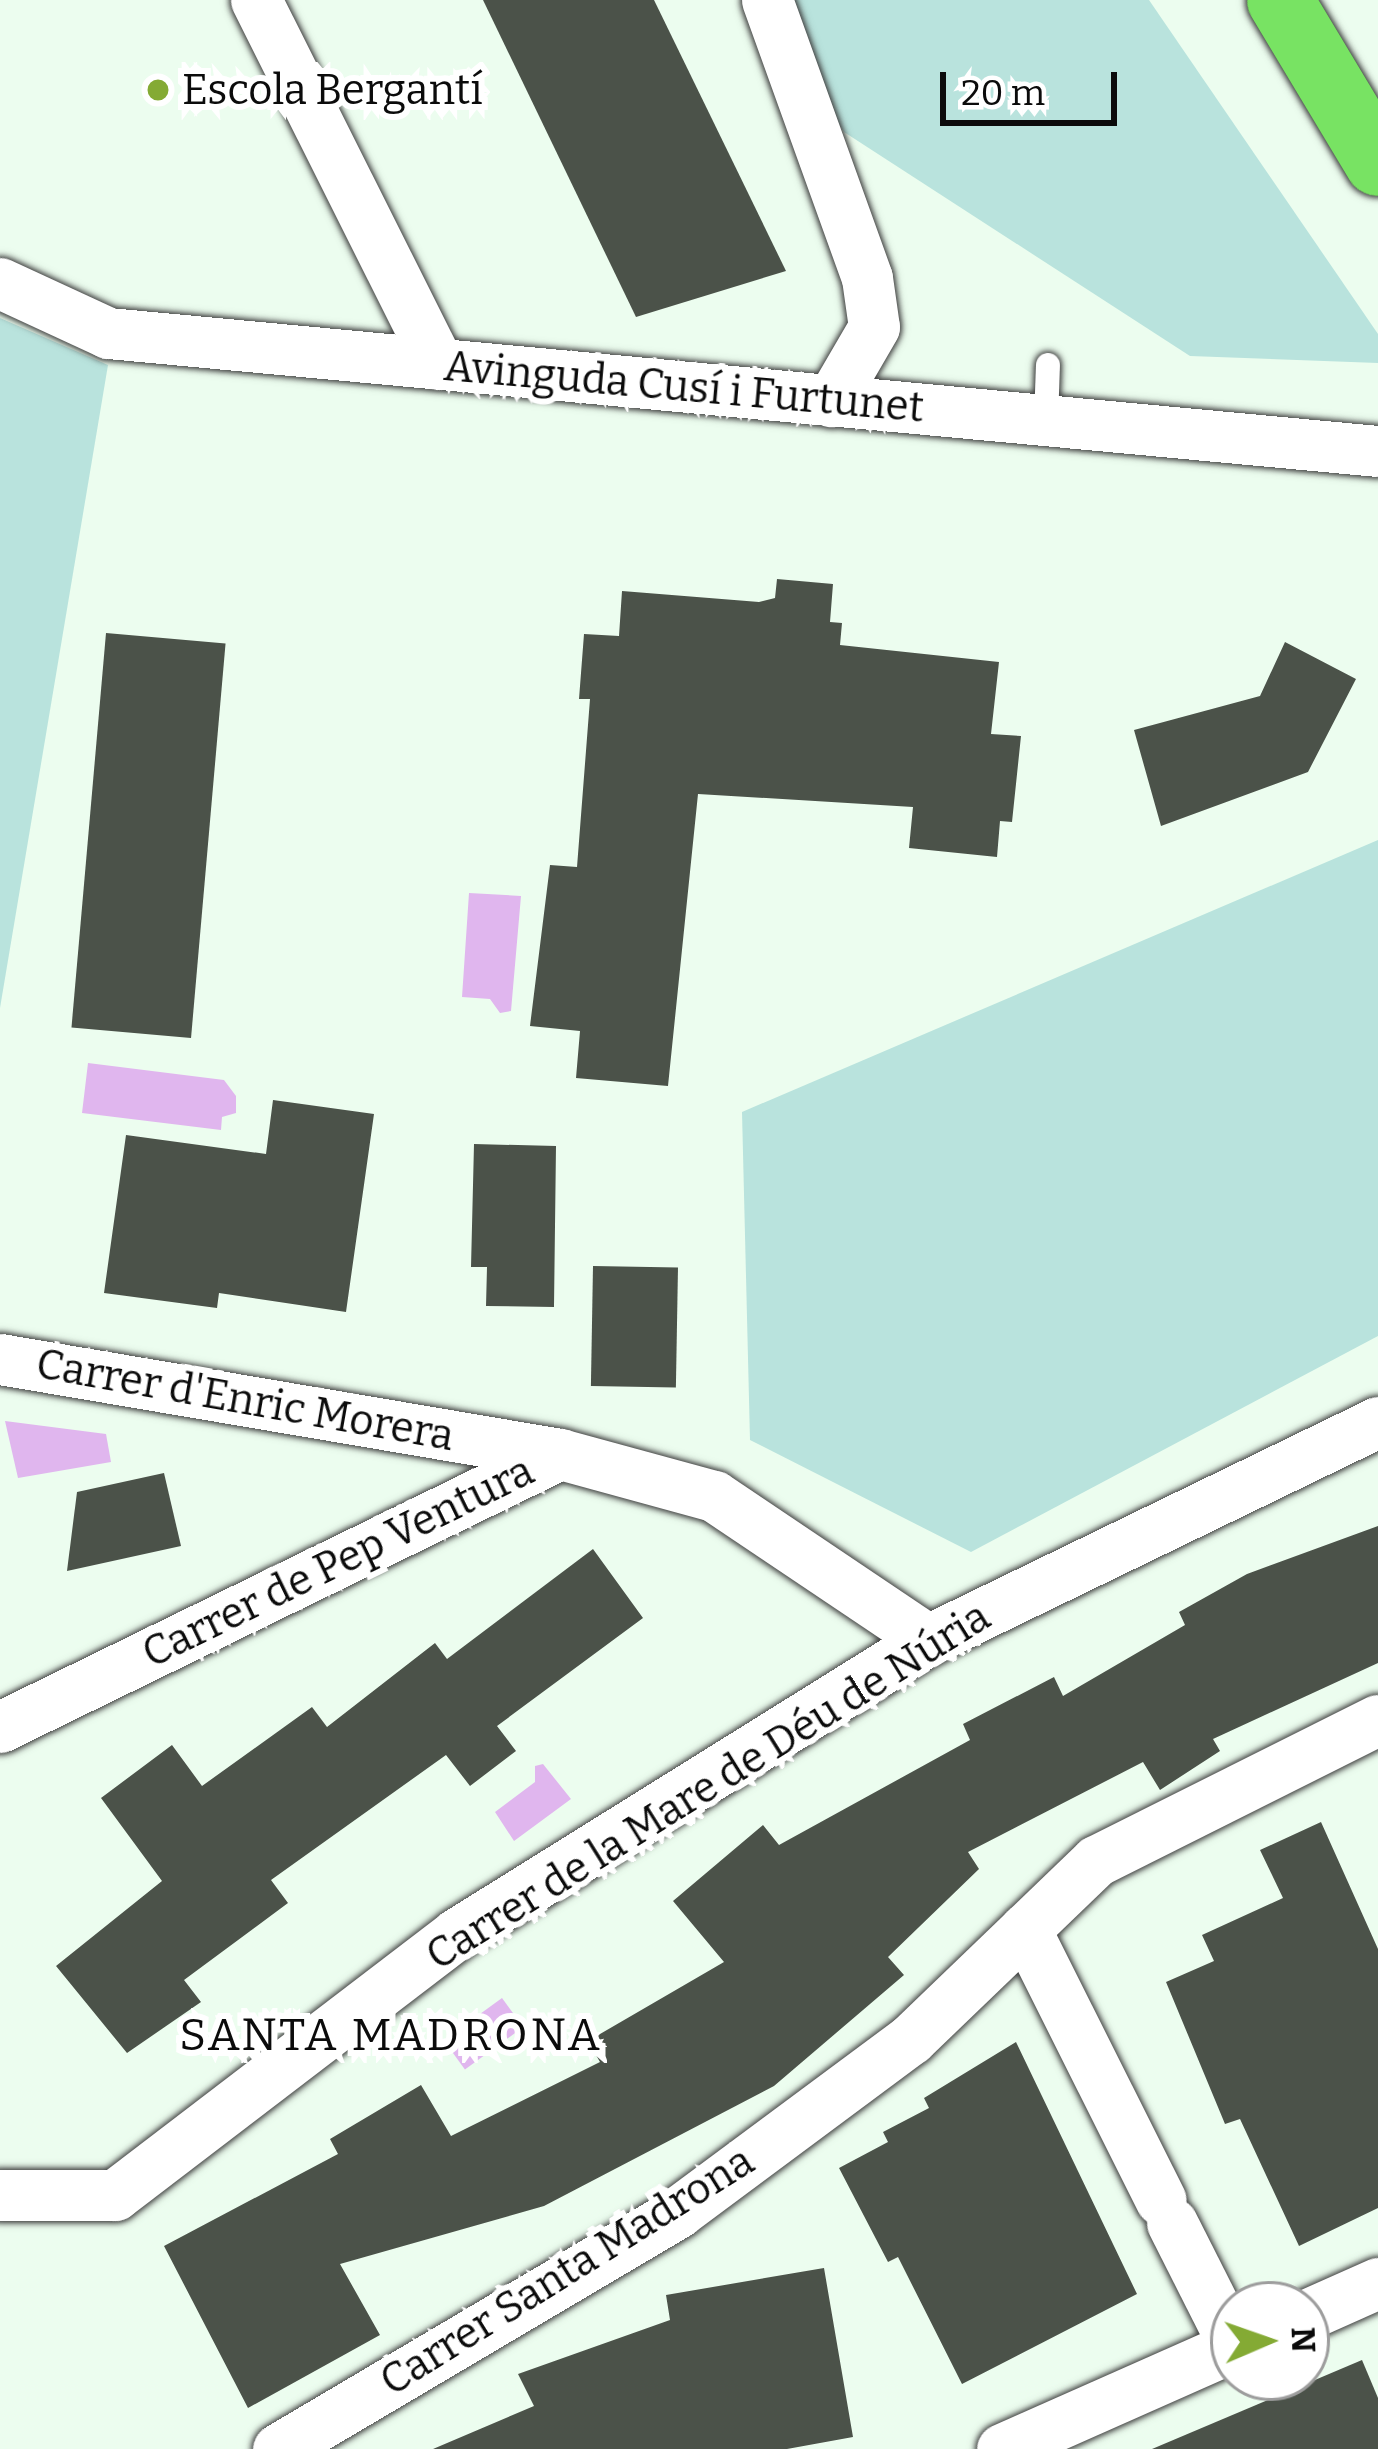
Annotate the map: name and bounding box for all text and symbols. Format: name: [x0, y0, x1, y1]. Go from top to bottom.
scale bar: [946, 48, 1123, 122]
place label: Escola Bergantí: [182, 65, 483, 115]
text: 20 m: [961, 71, 1045, 115]
marker: Escola Bergantí: [145, 77, 171, 103]
street label: Avinguda Cusí i Furtunet: [442, 341, 926, 433]
street label: Carrer d'Enric Morera: [32, 1338, 458, 1462]
street label: Carrer de Pep Ventura: [134, 1445, 542, 1679]
street label: Carrer de la Mare de Déu de Núria: [417, 1591, 999, 1981]
district label: SANTA MADRONA: [179, 2009, 603, 2063]
street label: Carrer Santa Madrona: [371, 2136, 763, 2406]
north arrow: [1210, 2281, 1330, 2401]
text: N: [1283, 2326, 1323, 2353]

